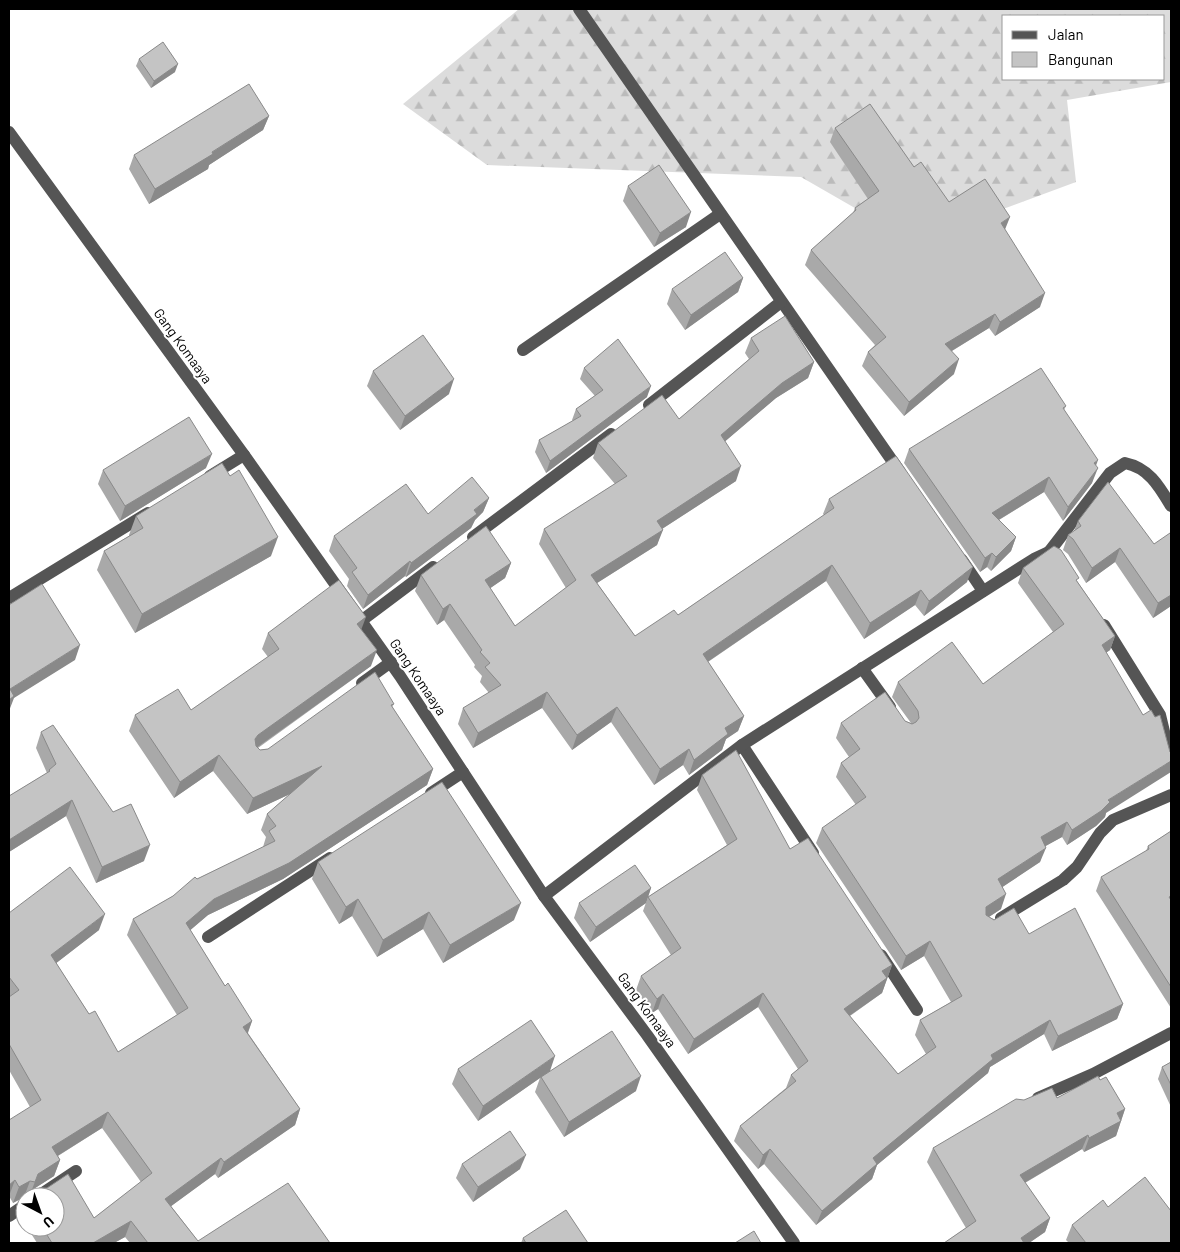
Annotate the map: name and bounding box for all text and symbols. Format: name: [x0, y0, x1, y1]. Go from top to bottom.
legend: [1002, 15, 1165, 80]
text: Jalan: [1048, 25, 1084, 43]
text: Bangunan: [1048, 50, 1113, 68]
street label: Gang Komaaya: [150, 305, 216, 387]
street label: Gang Komaaya: [387, 635, 450, 718]
street label: Gang Komaaya: [614, 969, 680, 1051]
north arrow: [15, 1187, 65, 1237]
text: U: [40, 1213, 58, 1232]

